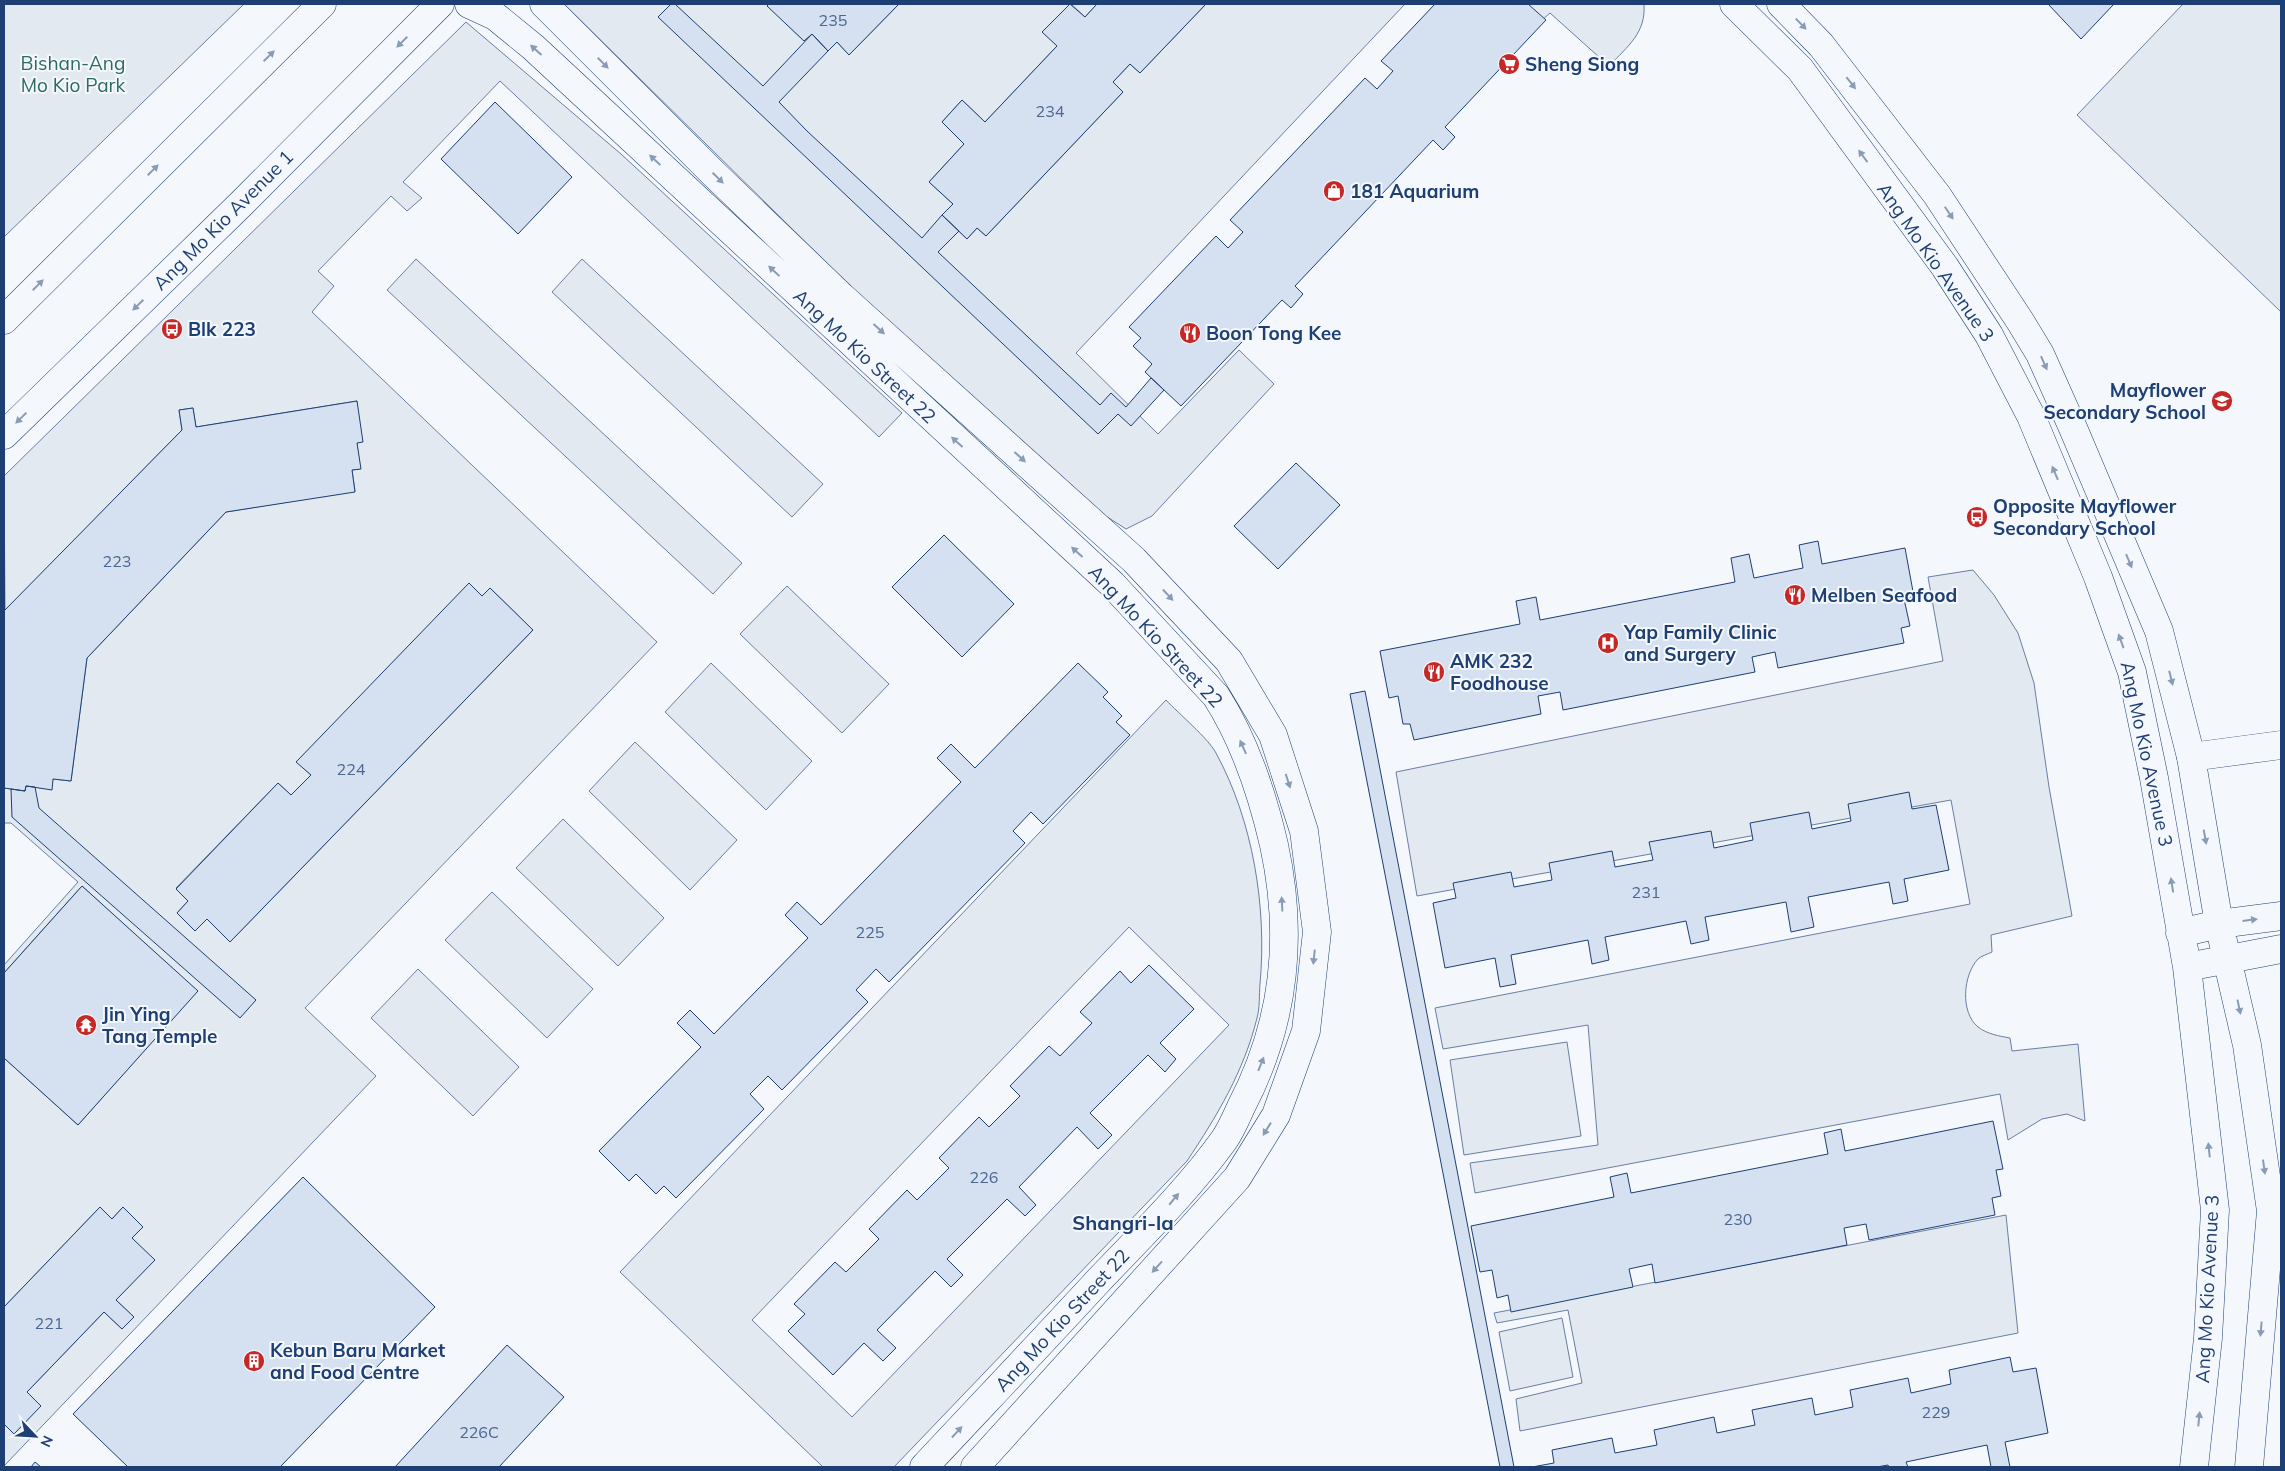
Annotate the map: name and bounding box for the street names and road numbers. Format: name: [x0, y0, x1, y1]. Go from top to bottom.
street label: Ang Mo Kio Avenue 1: [148, 145, 298, 295]
street label: Ang Mo Kio Avenue 3: [1872, 178, 2000, 346]
street label: Ang Mo Kio Street 22: [789, 284, 941, 428]
street label: Ang Mo Kio Street 22: [1084, 560, 1228, 712]
street label: Ang Mo Kio Avenue 3: [2116, 659, 2178, 849]
street label: Ang Mo Kio Avenue 3: [2190, 1194, 2224, 1384]
street label: Ang Mo Kio Street 22: [990, 1244, 1134, 1396]

